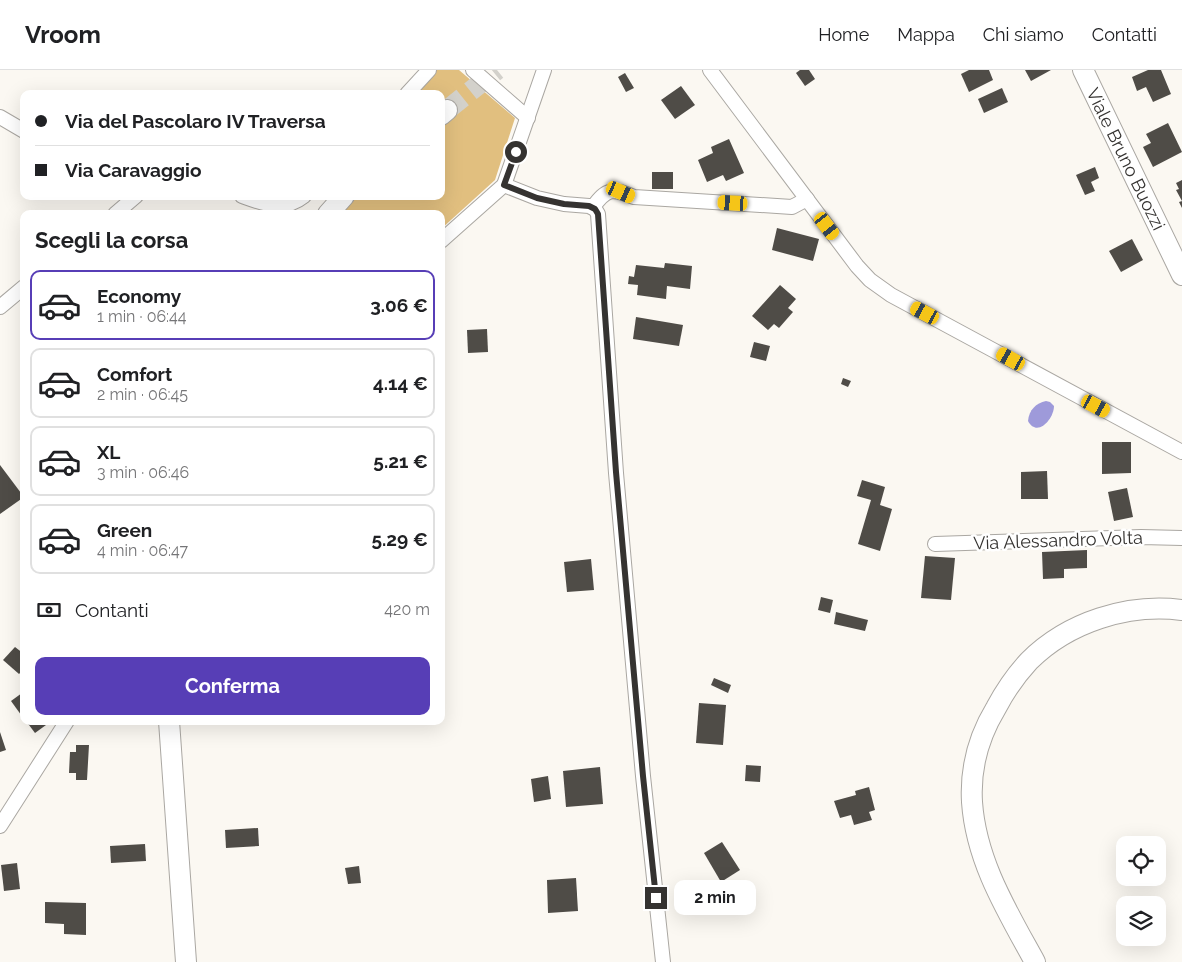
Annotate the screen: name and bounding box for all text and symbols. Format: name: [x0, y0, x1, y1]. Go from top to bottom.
text: Vroom: [25, 20, 101, 49]
text: Home: [818, 24, 869, 45]
text: Mappa: [897, 24, 955, 45]
text: Chi siamo: [983, 24, 1064, 45]
text: Contatti: [1092, 24, 1157, 45]
street label: Viale Bruno Buozzi: [1082, 84, 1170, 234]
text: Via del Pascolaro IV Traversa: [65, 110, 326, 132]
route start: [505, 141, 527, 163]
text: Via Caravaggio: [65, 159, 201, 181]
car: [604, 179, 637, 205]
car: [717, 195, 748, 211]
car: [811, 210, 842, 242]
text: Scegli la corsa: [35, 227, 188, 253]
icon: car: [37, 283, 82, 328]
text: Economy: [97, 285, 181, 307]
text: 3.06 €: [370, 294, 428, 316]
car: [908, 299, 941, 327]
text: 1 min · 06:44: [97, 307, 187, 326]
car: [994, 345, 1027, 373]
icon: car: [37, 361, 82, 406]
text: Comfort: [97, 363, 172, 385]
text: 4.14 €: [373, 372, 428, 394]
text: 2 min · 06:45: [97, 385, 188, 404]
car: [1079, 392, 1112, 420]
icon: car: [37, 439, 82, 484]
text: XL: [97, 441, 120, 463]
text: 5.21 €: [373, 450, 428, 472]
text: 3 min · 06:46: [97, 463, 189, 482]
icon: car: [37, 517, 82, 562]
text: Green: [97, 519, 152, 541]
street label: Via Alessandro Volta: [973, 527, 1143, 553]
text: 5.29 €: [372, 528, 428, 550]
text: 4 min · 06:47: [97, 541, 188, 560]
icon: cash: [35, 596, 63, 624]
text: Contanti: [75, 599, 149, 621]
text: 420 m: [384, 600, 430, 619]
button: Conferma: [35, 657, 430, 715]
map controls: [1116, 836, 1166, 946]
button: locate: [1116, 836, 1166, 886]
callout: 2 min: [674, 880, 756, 916]
route end: [645, 887, 667, 909]
text: 2 min: [694, 888, 736, 907]
button: layers: [1116, 896, 1166, 946]

